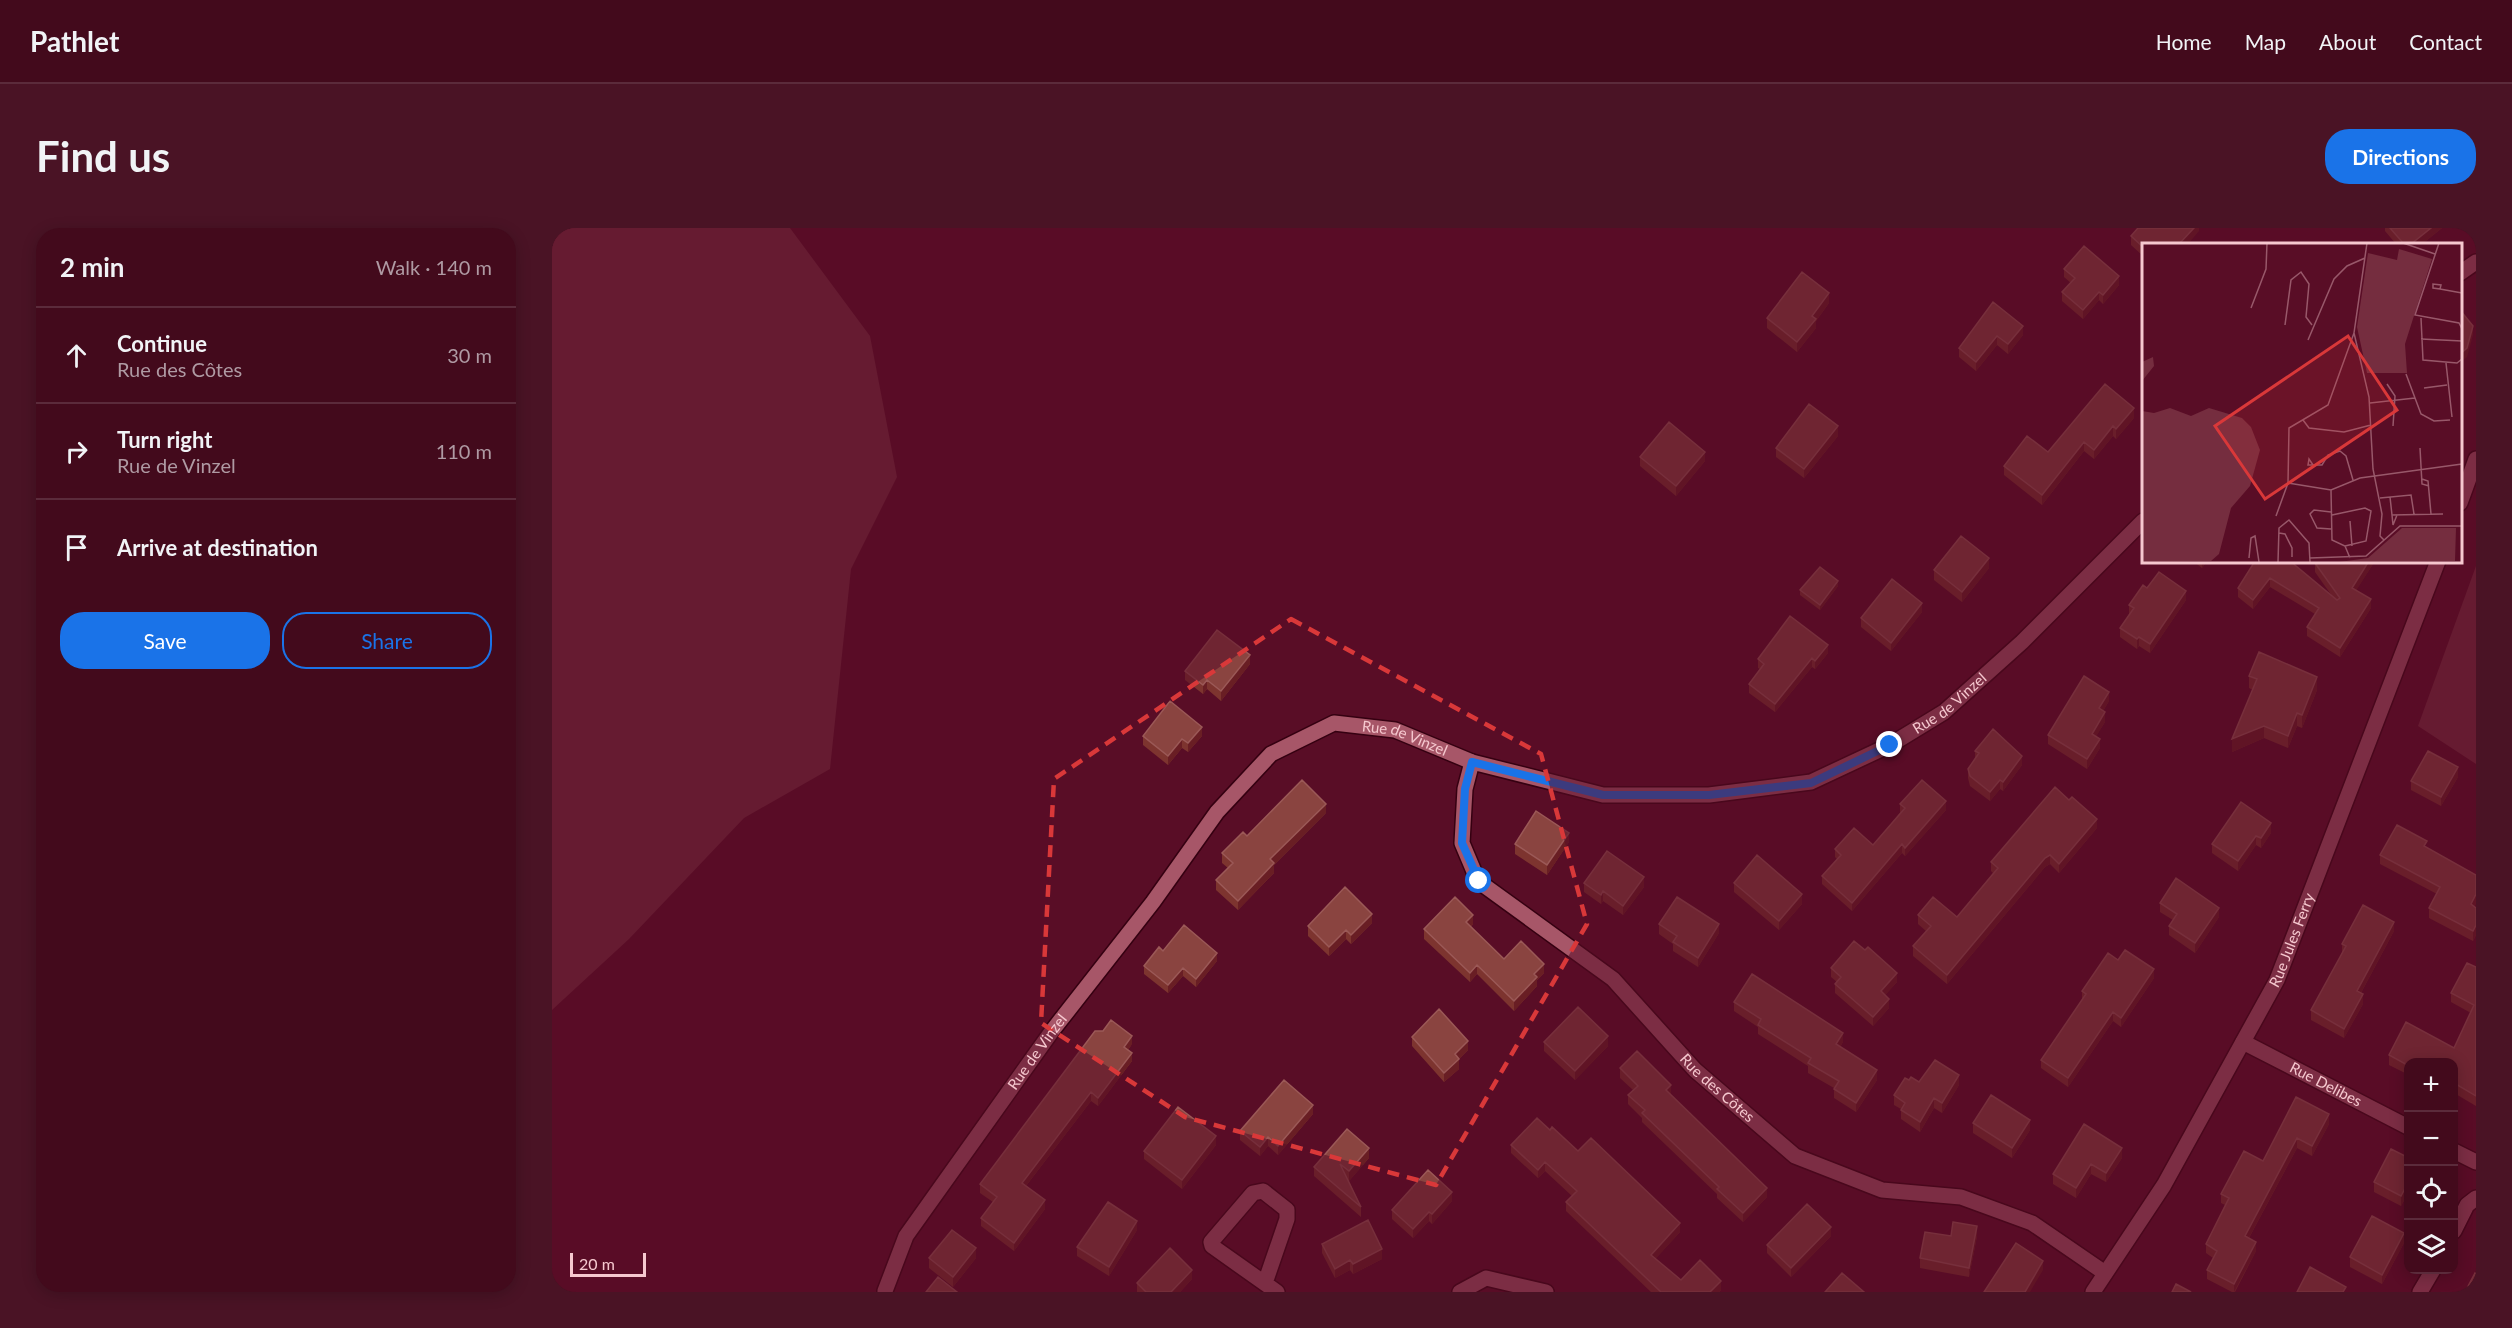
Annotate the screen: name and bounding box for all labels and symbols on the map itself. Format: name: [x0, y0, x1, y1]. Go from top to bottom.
inset map: [2142, 243, 2461, 562]
street label: Rue de Vinzel: [1909, 668, 1990, 737]
street label: Rue de Vinzel: [1361, 716, 1450, 759]
route end: [1876, 731, 1902, 757]
route start: [1465, 867, 1491, 893]
street label: Rue Jules Ferry: [2265, 890, 2318, 990]
street label: Rue de Vinzel: [1003, 1010, 1070, 1093]
street label: Rue des Côtes: [1677, 1050, 1759, 1125]
street label: Rue Delibes: [2287, 1058, 2365, 1110]
scale bar: [570, 1250, 646, 1278]

